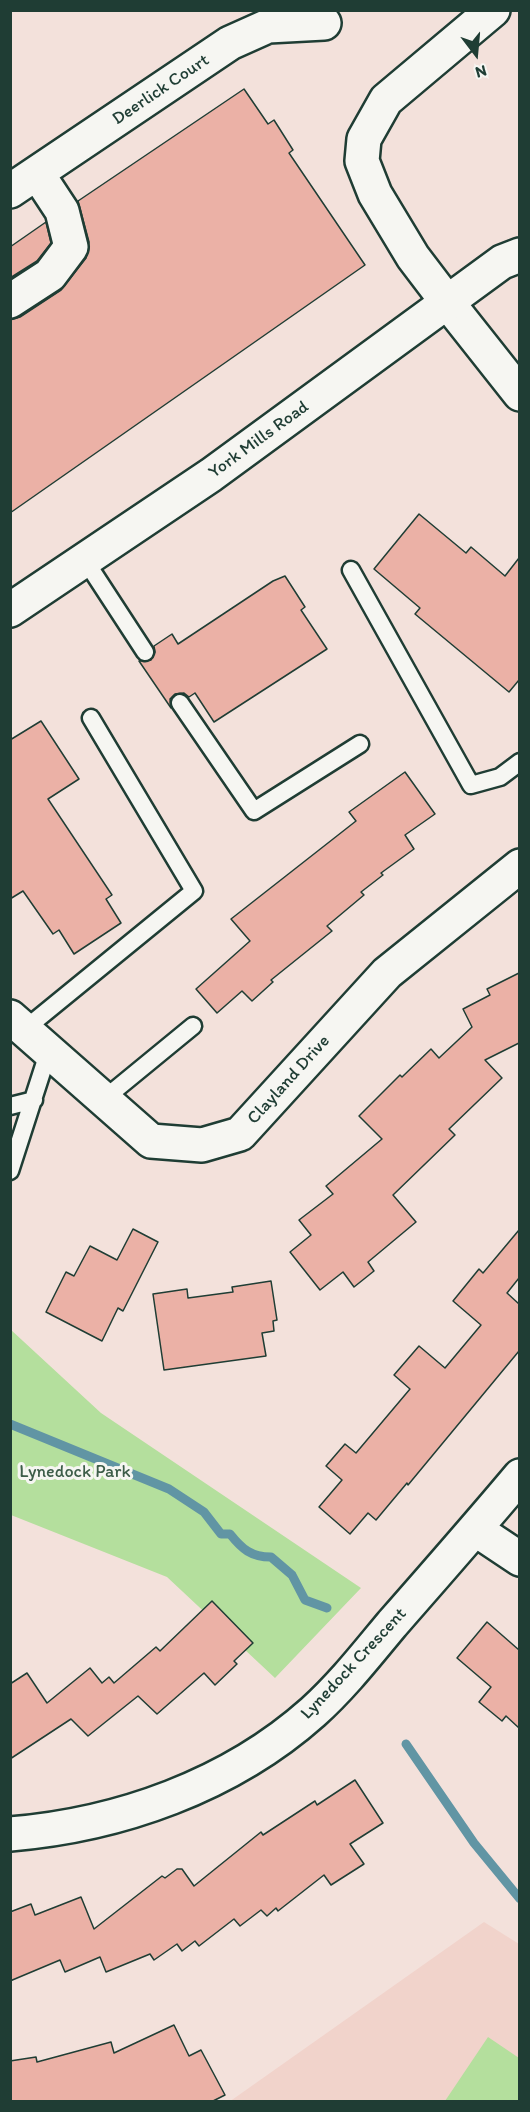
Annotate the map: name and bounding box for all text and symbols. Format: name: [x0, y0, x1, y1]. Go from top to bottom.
north arrow: [446, 24, 506, 84]
street label: Deerlick Court: [108, 50, 214, 130]
text: N: [473, 61, 489, 82]
street label: York Mills Road: [205, 396, 313, 484]
street label: Clayland Drive: [243, 1031, 335, 1129]
park label: Lynedock Park: [19, 1461, 131, 1483]
street label: Lynedock Crescent: [297, 1604, 411, 1724]

